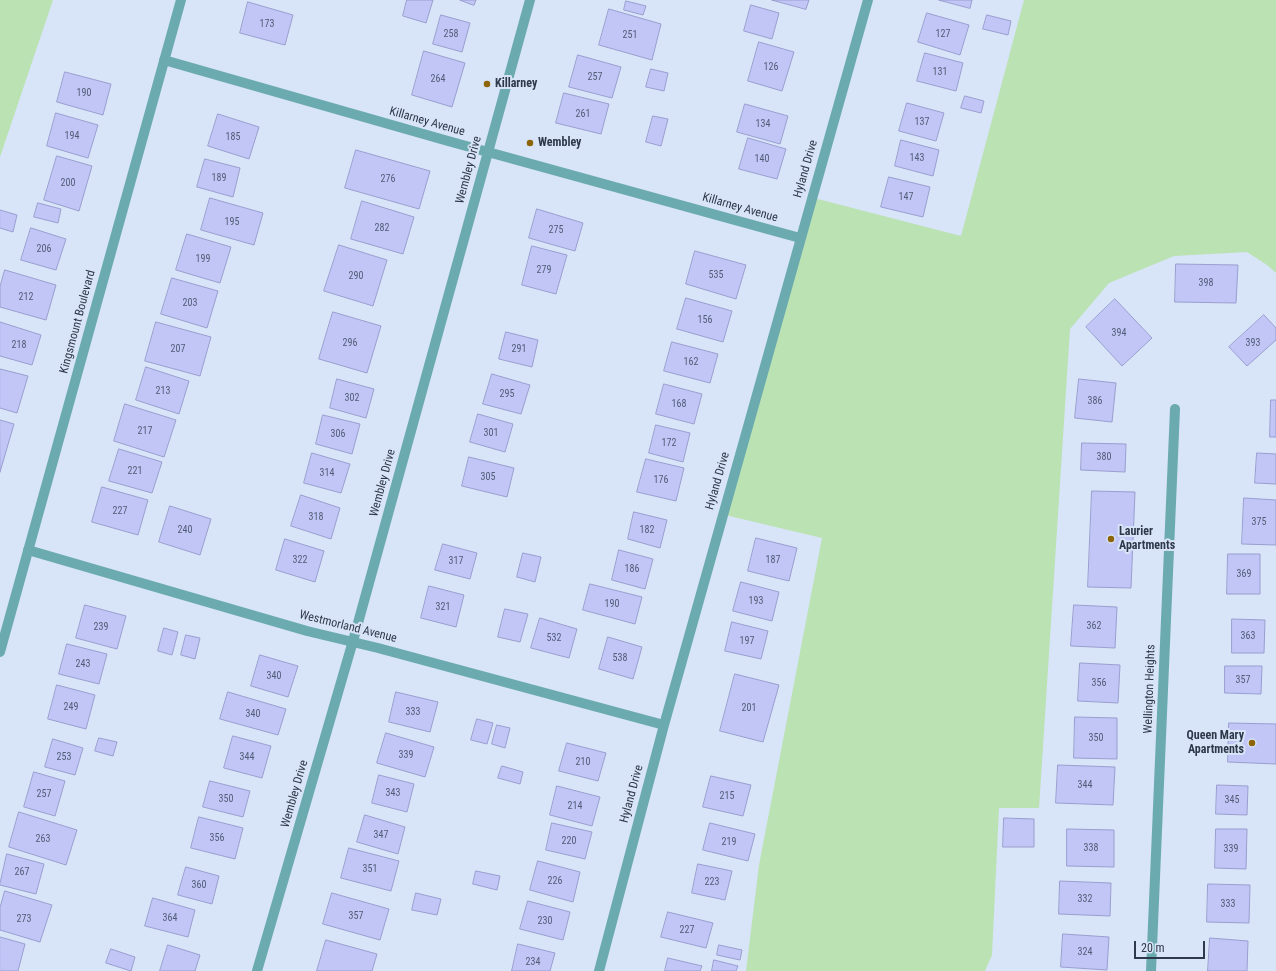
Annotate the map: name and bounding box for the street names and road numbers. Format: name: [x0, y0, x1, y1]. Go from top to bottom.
street label: Killarney Avenue: [388, 104, 466, 140]
street label: Wembley Drive: [453, 135, 485, 205]
street label: Hyland Drive: [791, 138, 821, 200]
street label: Killarney Avenue: [701, 190, 779, 226]
street label: Kingsmount Boulevard: [57, 269, 99, 375]
street label: Wembley Drive: [367, 448, 399, 518]
street label: Hyland Drive: [703, 450, 733, 512]
street label: Westmorland Avenue: [298, 608, 398, 646]
street label: Wellington Heights: [1141, 644, 1159, 734]
street label: Wembley Drive: [278, 759, 312, 829]
street label: Hyland Drive: [617, 763, 647, 825]

